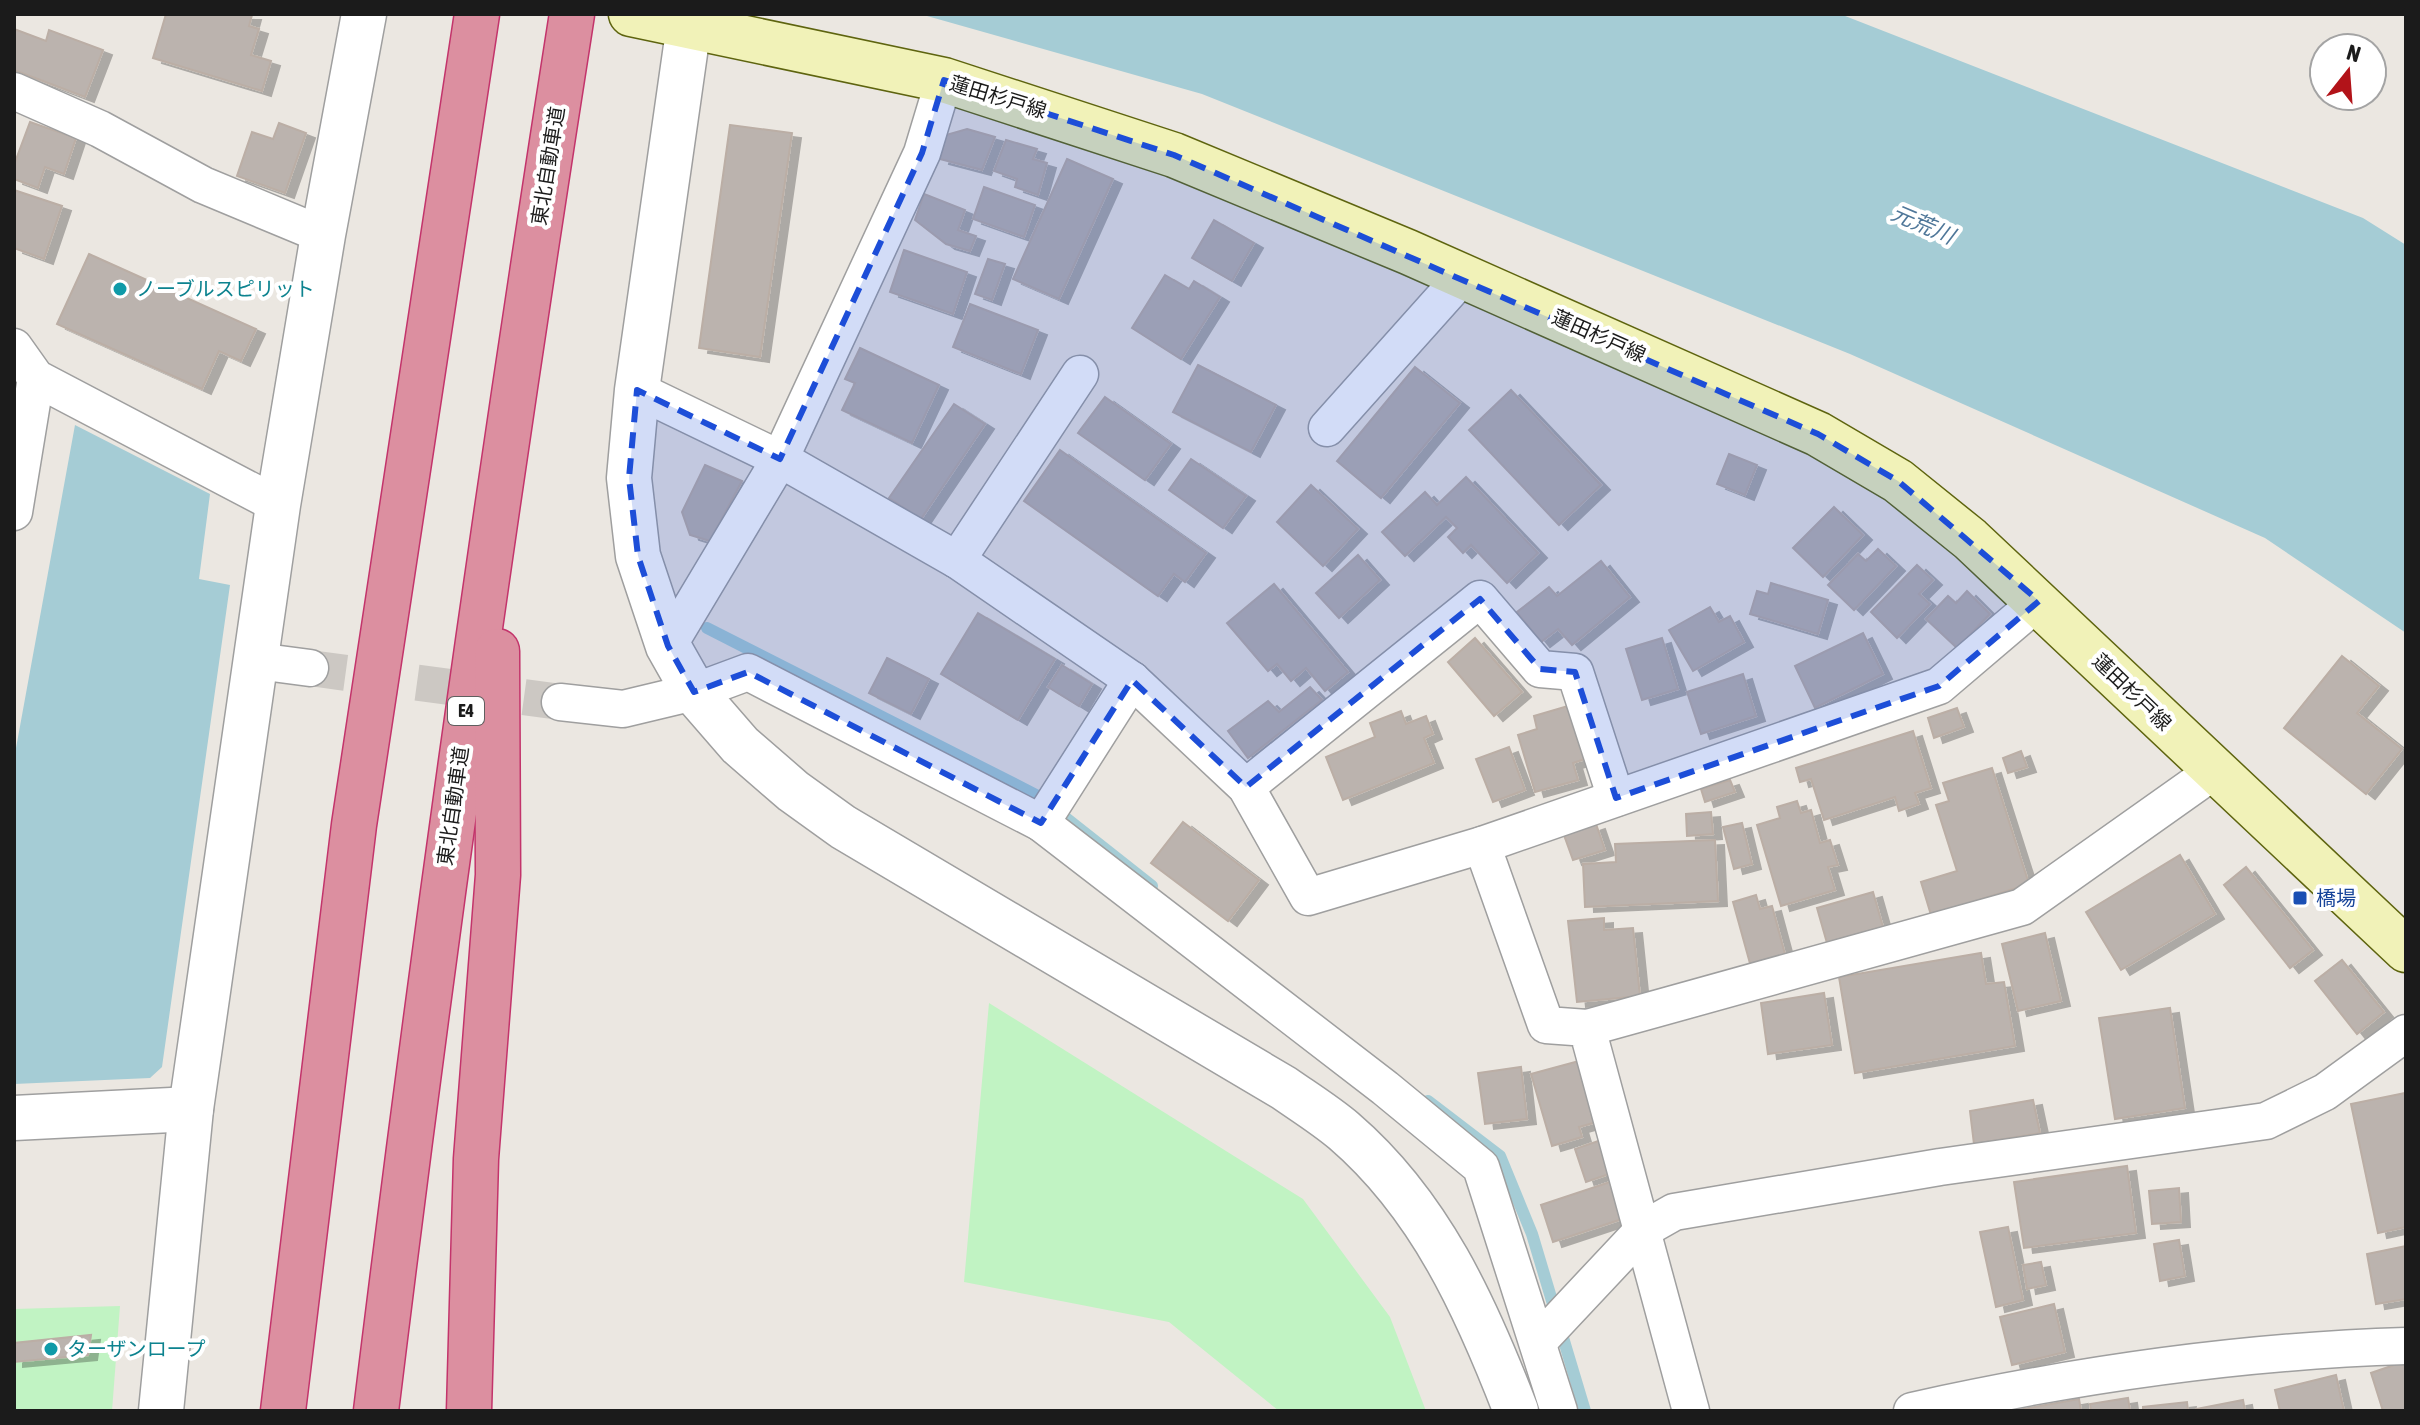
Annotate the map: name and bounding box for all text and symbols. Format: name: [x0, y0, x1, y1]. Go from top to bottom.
north arrow: [2308, 32, 2388, 112]
text: N: [2344, 39, 2364, 67]
street label: 蓮田杉戸線: [947, 71, 1049, 122]
street label: 東北自動車道: [527, 105, 568, 227]
water label: 元荒川: [1888, 199, 1960, 250]
place label: ノーブルスピリット: [136, 277, 315, 300]
marker: ノーブルスピリット: [111, 280, 129, 298]
street label: 蓮田杉戸線: [1549, 305, 1650, 366]
street label: 蓮田杉戸線: [2088, 649, 2176, 735]
road number: E4: [448, 697, 484, 725]
street label: 東北自動車道: [433, 745, 472, 867]
place label: 橋場: [2316, 886, 2356, 909]
marker: 橋場: [2291, 889, 2309, 907]
place label: ターザンロープ: [67, 1337, 205, 1360]
marker: ターザンロープ: [42, 1340, 60, 1358]

